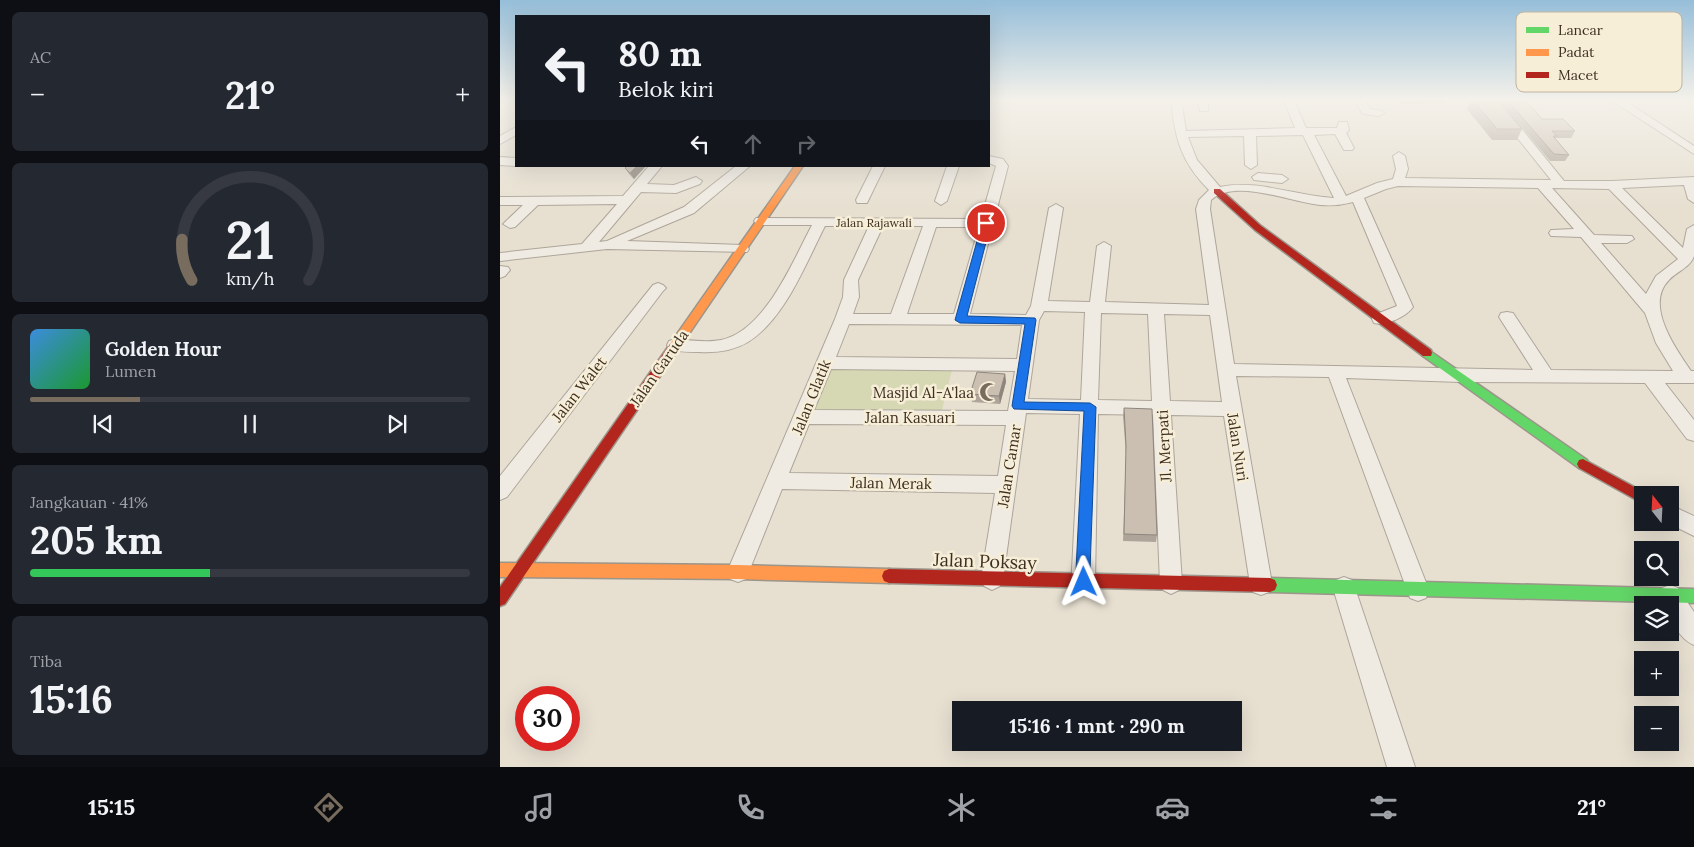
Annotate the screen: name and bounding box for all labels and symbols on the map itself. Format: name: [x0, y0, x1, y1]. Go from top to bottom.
legend: [1516, 12, 1682, 92]
text: Lancar: [1558, 21, 1603, 39]
text: Padat: [1558, 43, 1595, 61]
text: Macet: [1558, 66, 1599, 84]
pin: [965, 202, 1007, 244]
street label: Jalan Rajawali: [835, 215, 912, 230]
street label: Jalan Garuda: [625, 326, 693, 411]
street label: Jalan Walet: [547, 352, 611, 426]
street label: Jalan Glatik: [787, 357, 835, 438]
mosque icon: Masjid Al-A'laa: [978, 381, 1000, 403]
place label: Masjid Al-A'laa: [873, 383, 974, 402]
street label: Jalan Kasuari: [864, 408, 955, 427]
street label: Jl. Merpati: [1153, 409, 1175, 484]
street label: Jalan Nuri: [1223, 410, 1253, 483]
street label: Jalan Camar: [993, 423, 1025, 510]
street label: Jalan Merak: [849, 473, 932, 493]
north arrow: [1634, 486, 1679, 531]
street label: Jalan Poksay: [932, 548, 1038, 574]
position arrow: [1057, 555, 1109, 607]
speed limit sign: 30: [515, 686, 580, 751]

